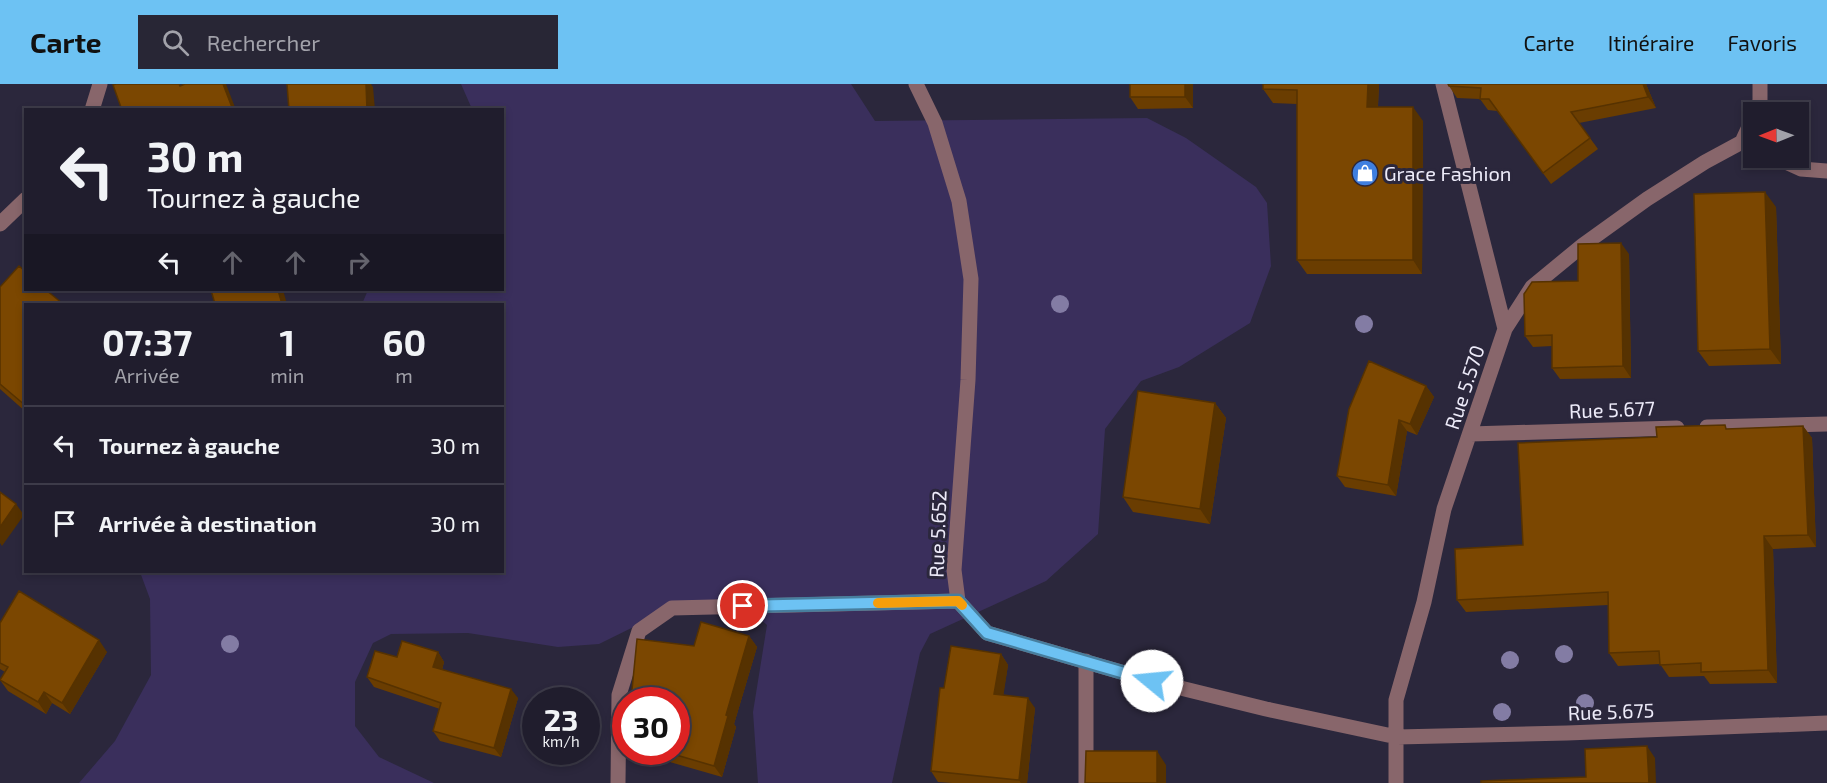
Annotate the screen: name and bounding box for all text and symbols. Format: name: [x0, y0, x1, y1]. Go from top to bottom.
search box: [138, 15, 558, 69]
text: Carte: [30, 25, 102, 59]
icon: search: [159, 26, 192, 59]
text: Rechercher: [207, 29, 320, 55]
text: Carte: [1523, 30, 1575, 55]
text: Itinéraire: [1608, 30, 1694, 55]
text: Favoris: [1727, 30, 1797, 55]
north arrow: [1743, 102, 1809, 168]
map controls: [1743, 102, 1809, 168]
text: 30 m: [147, 130, 243, 180]
icon: left: [48, 132, 126, 210]
shop icon: Grace Fashion: [1350, 158, 1380, 188]
place label: Grace Fashion: [1384, 161, 1511, 185]
text: Tournez à gauche: [147, 181, 361, 213]
icon: left: [153, 246, 186, 279]
icon: ahead: [216, 246, 249, 279]
icon: ahead: [279, 246, 312, 279]
icon: right: [342, 246, 375, 279]
text: 07:37: [102, 320, 192, 363]
text: 1: [279, 320, 295, 363]
text: 60: [382, 320, 426, 363]
street label: Rue 5.570: [1439, 342, 1489, 432]
text: Arrivée: [114, 363, 180, 387]
text: min: [270, 363, 304, 387]
text: m: [395, 363, 413, 387]
street label: Rue 5.677: [1569, 396, 1655, 422]
icon: left: [48, 429, 81, 462]
text: Tournez à gauche: [99, 432, 280, 458]
text: 30 m: [430, 432, 480, 458]
street label: Rue 5.652: [923, 490, 951, 578]
icon: arrive: [48, 507, 81, 540]
text: Arrivée à destination: [99, 510, 317, 536]
text: 30 m: [430, 510, 480, 536]
pin: [717, 580, 768, 631]
icon: arrive: [726, 589, 759, 622]
position arrow: [1120, 649, 1184, 713]
speed limit sign: 30: [612, 687, 690, 765]
street label: Rue 5.675: [1567, 697, 1655, 725]
text: 23: [544, 701, 578, 737]
text: km/h: [542, 732, 580, 750]

